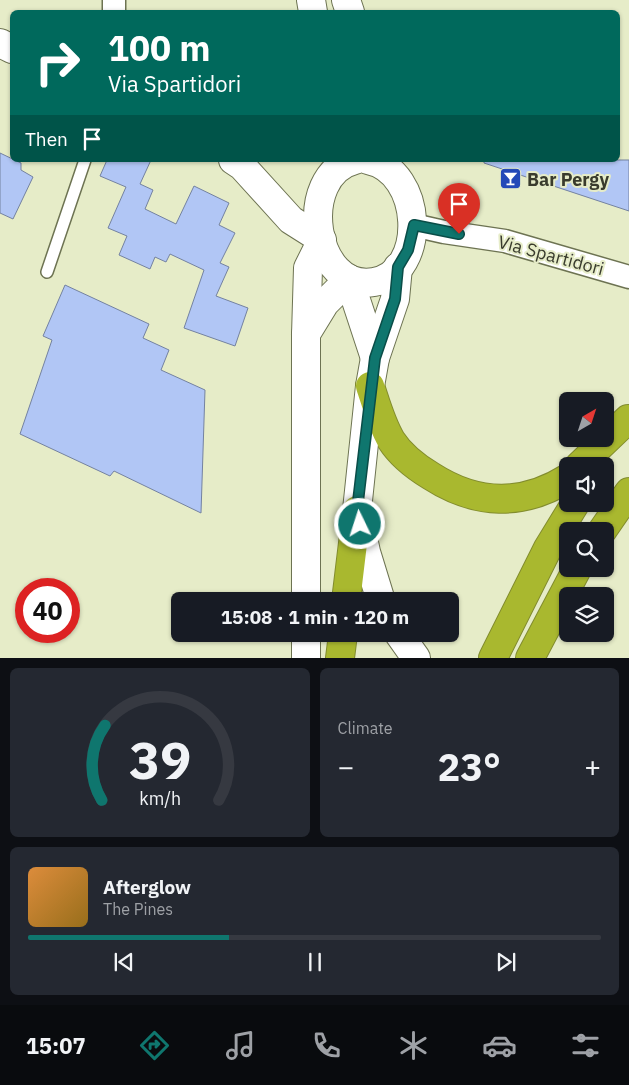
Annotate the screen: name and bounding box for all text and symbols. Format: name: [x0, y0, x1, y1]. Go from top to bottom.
text: 100 m: [108, 25, 211, 71]
icon: right: [25, 30, 90, 95]
text: Via Spartidori: [108, 69, 241, 98]
icon: arrive: [78, 125, 106, 153]
text: Then: [25, 127, 68, 151]
bar icon: Bar Pergy: [499, 167, 523, 191]
place label: Bar Pergy: [527, 168, 609, 191]
pin: [438, 183, 480, 234]
icon: arrive: [445, 190, 473, 218]
street label: Via Spartidori: [495, 230, 607, 280]
north arrow: [559, 392, 614, 448]
map controls: [559, 392, 614, 642]
button: sound: [559, 457, 614, 512]
position arrow: [333, 497, 385, 549]
button: search: [559, 522, 614, 577]
speed limit sign: 40: [15, 578, 80, 643]
button: layers: [559, 587, 614, 642]
text: 15:08 · 1 min · 120 m: [221, 605, 409, 629]
text: Climate: [338, 718, 393, 738]
text: 39: [129, 726, 191, 793]
text: 23°: [438, 742, 501, 791]
text: −: [338, 748, 354, 785]
text: +: [584, 748, 601, 785]
text: km/h: [139, 787, 181, 810]
text: Afterglow: [103, 875, 191, 899]
text: The Pines: [103, 899, 173, 919]
icon: previous: [110, 948, 138, 976]
icon: pause: [301, 948, 329, 976]
icon: next: [492, 948, 520, 976]
icon: directions: [137, 1028, 172, 1063]
icon: music: [223, 1028, 258, 1063]
icon: phone: [309, 1028, 344, 1063]
icon: climate: [396, 1028, 431, 1063]
icon: car: [482, 1028, 517, 1063]
icon: filters: [568, 1028, 603, 1063]
text: 15:07: [26, 1031, 86, 1060]

